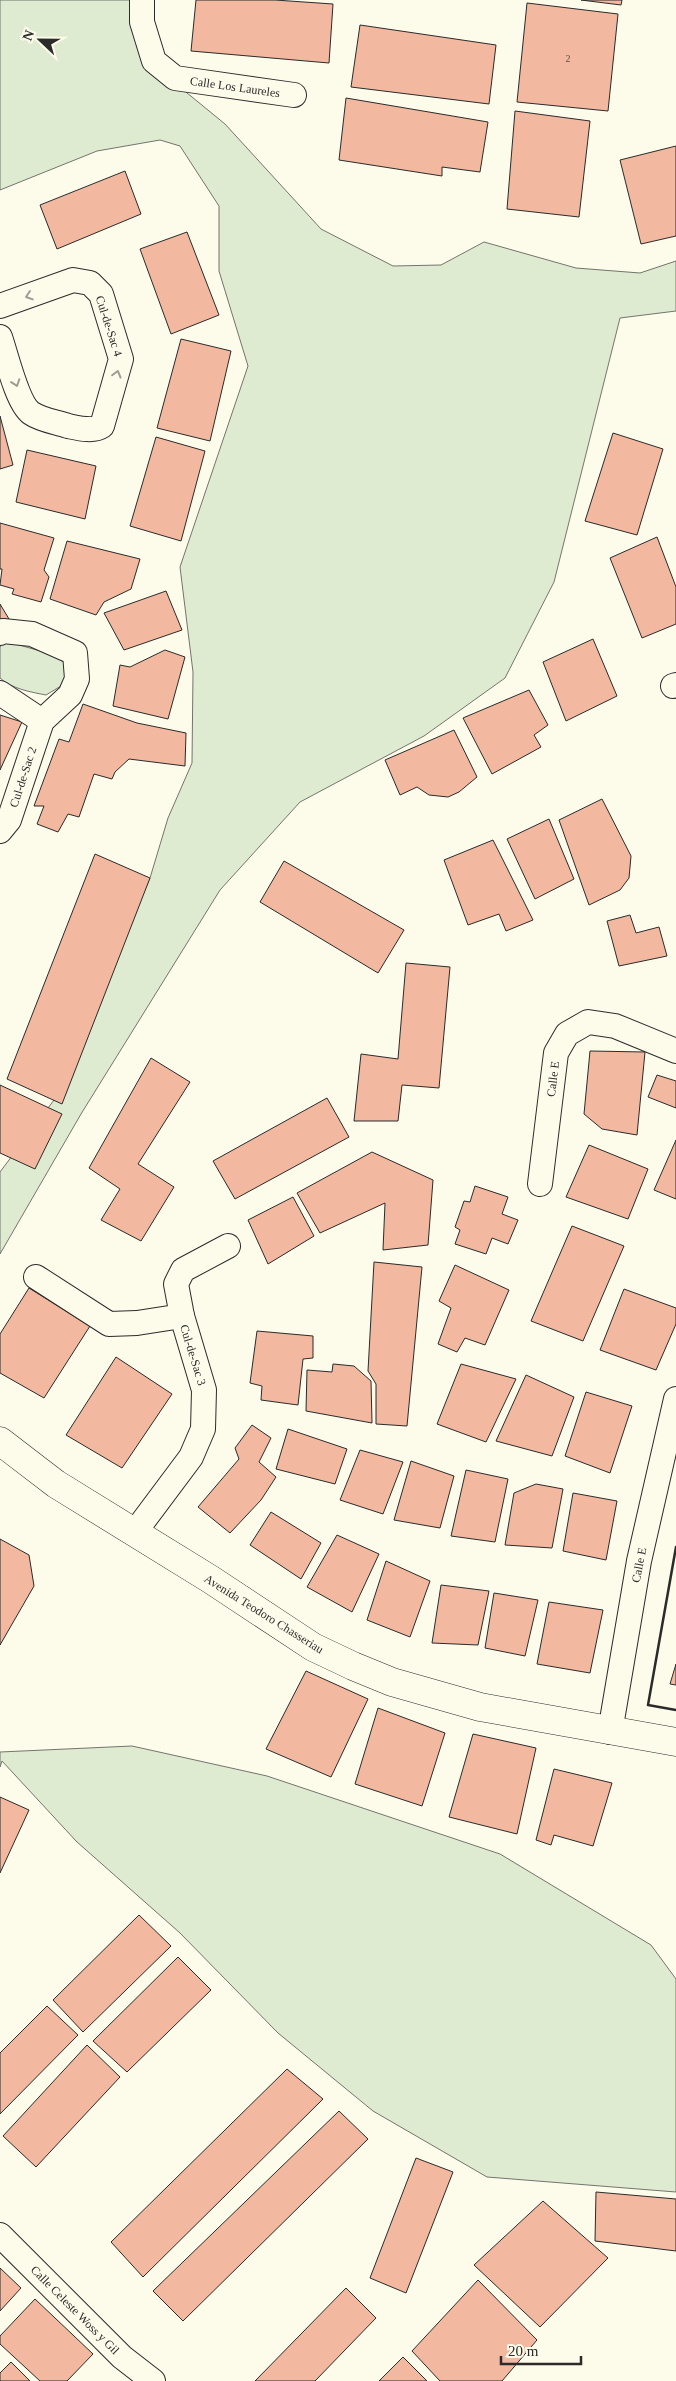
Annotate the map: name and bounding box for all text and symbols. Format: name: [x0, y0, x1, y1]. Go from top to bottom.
north arrow: [15, 15, 65, 65]
text: N: [20, 28, 37, 43]
house number: 2: [566, 53, 571, 64]
street label: Calle Los Laureles: [189, 74, 281, 100]
one-way arrow: [26, 290, 34, 300]
street label: Cul-de-Sac 4: [93, 294, 125, 358]
one-way arrow: [112, 371, 122, 379]
one-way arrow: [10, 378, 20, 387]
street label: Cul-de-Sac 2: [7, 745, 39, 809]
street label: Calle E: [544, 1060, 562, 1098]
street label: Cul-de-Sac 3: [177, 1323, 209, 1387]
street label: Calle E: [629, 1546, 649, 1584]
street label: Avenida Teodoro Chasseriau: [202, 1571, 326, 1657]
street label: Calle Celeste Woss y Gil: [28, 2263, 123, 2358]
scale bar: [501, 2334, 581, 2366]
text: 20 m: [508, 2343, 539, 2359]

